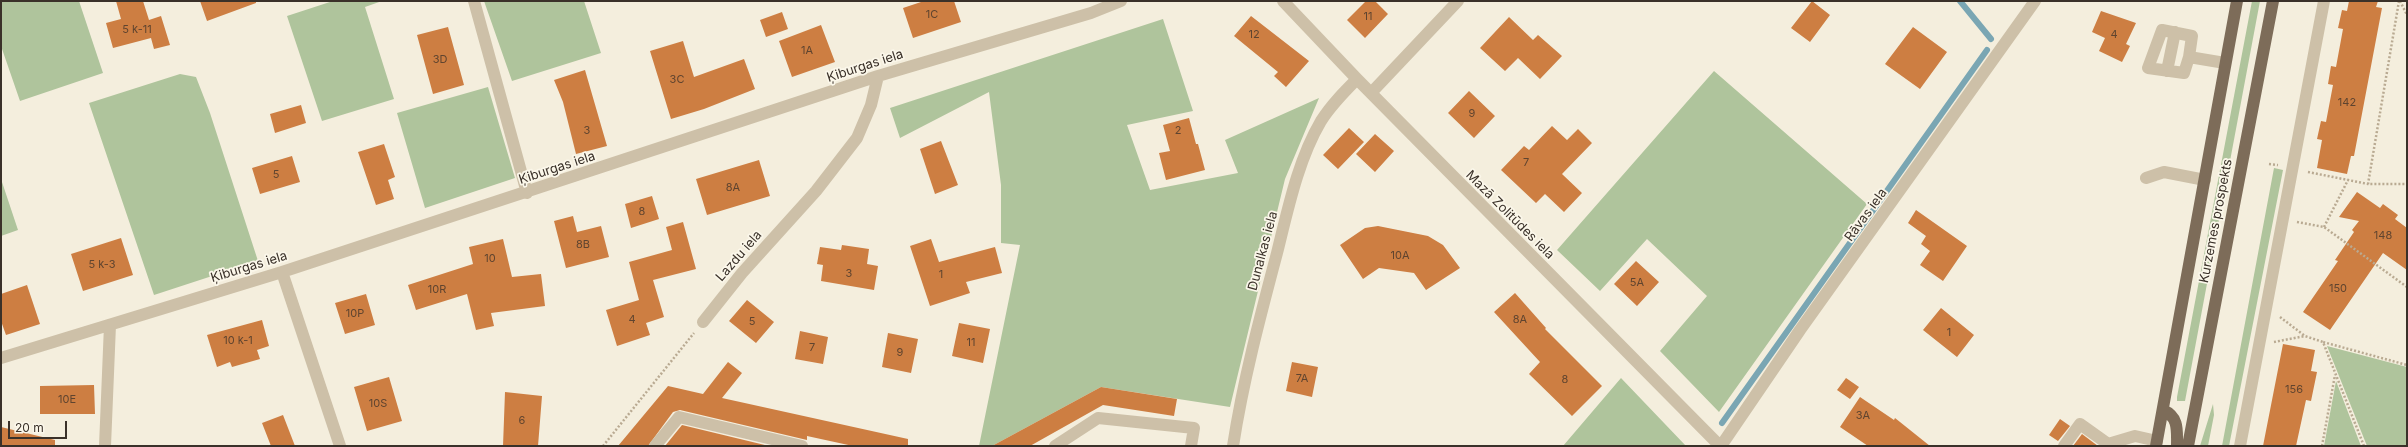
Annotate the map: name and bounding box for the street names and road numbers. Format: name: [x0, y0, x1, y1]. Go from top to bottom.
street label: Ķiburgas iela: [825, 46, 905, 86]
street label: Ķiburgas iela: [517, 148, 597, 188]
street label: Kurzemes prospekts: [2196, 158, 2236, 284]
street label: Mazā Zolitūdes iela: [1463, 168, 1557, 262]
street label: Rāvas iela: [1842, 185, 1890, 245]
street label: Dunalkas iela: [1245, 210, 1281, 292]
street label: Lazdu iela: [713, 227, 765, 285]
street label: Ķiburgas iela: [209, 248, 289, 286]

